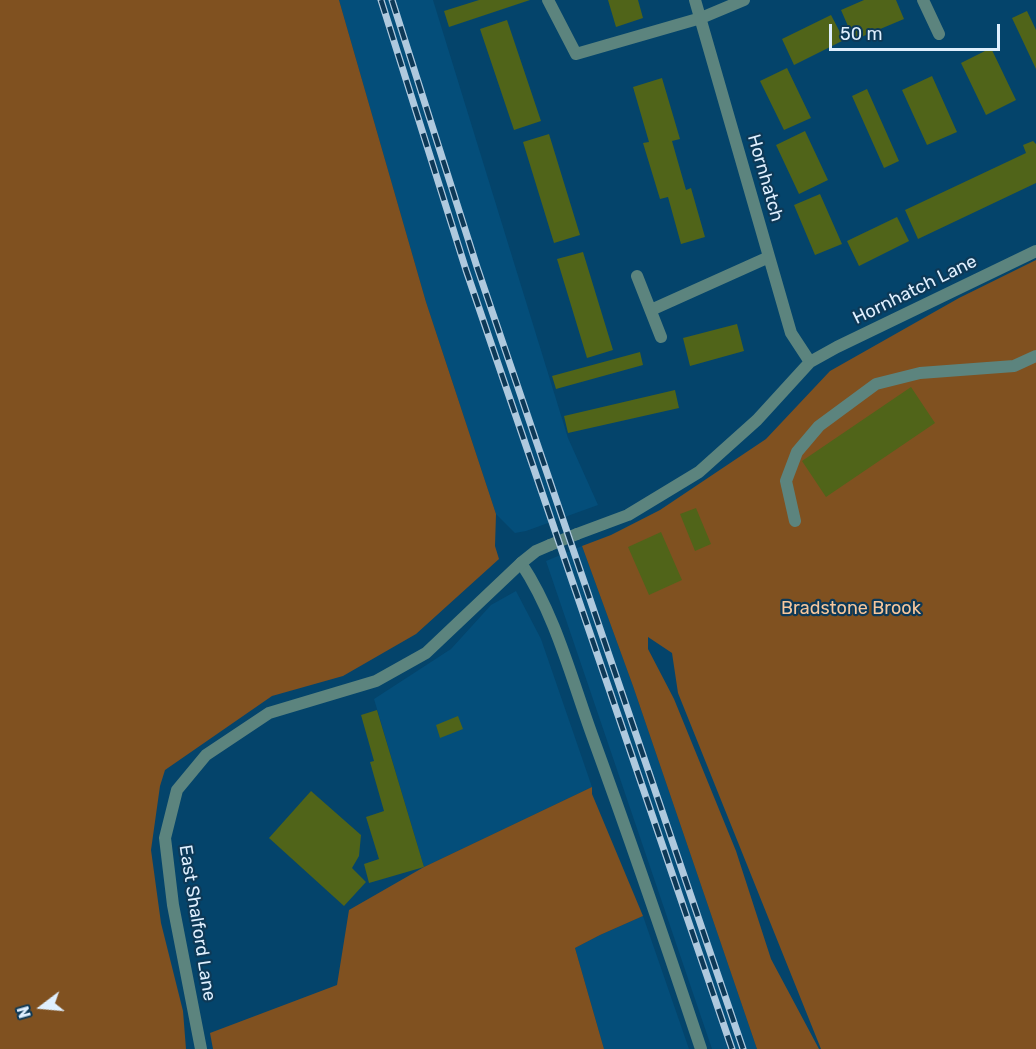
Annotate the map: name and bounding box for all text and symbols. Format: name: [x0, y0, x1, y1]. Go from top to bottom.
scale bar: [832, 12, 1003, 50]
text: 50 m: [840, 23, 883, 45]
street label: Hornhatch: [742, 132, 788, 224]
street label: Hornhatch Lane: [850, 251, 980, 329]
park label: Bradstone Brook: [781, 598, 921, 620]
street label: East Shalford Lane: [174, 843, 220, 1003]
north arrow: [12, 977, 72, 1037]
text: N: [13, 1004, 35, 1020]

